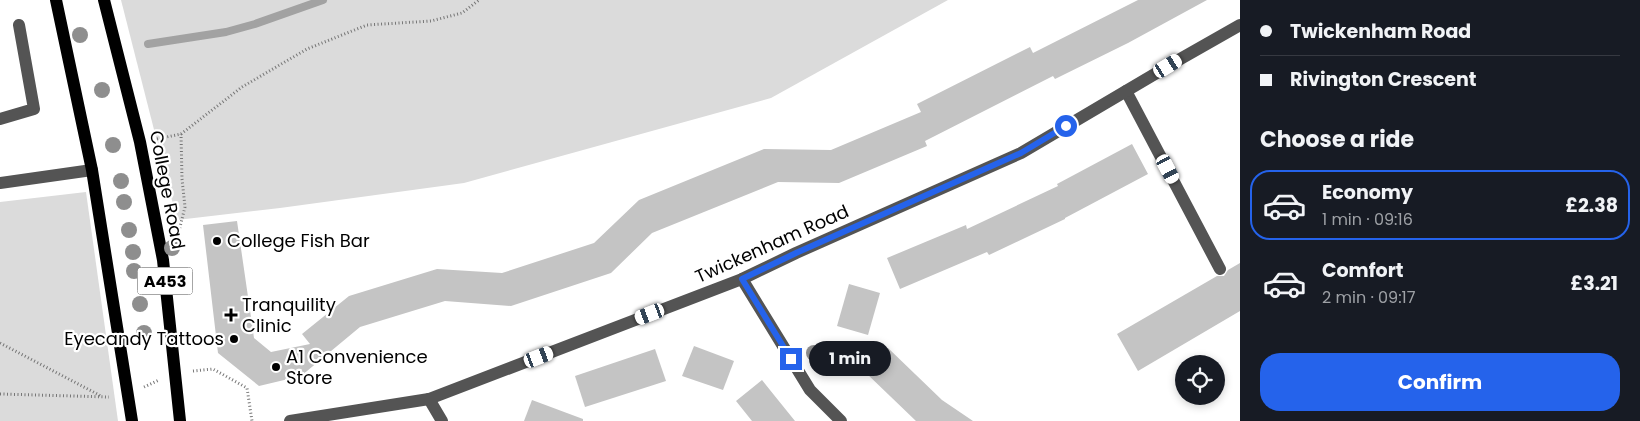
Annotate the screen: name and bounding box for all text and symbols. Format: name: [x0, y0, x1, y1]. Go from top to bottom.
text: Twickenham Road: [1290, 18, 1471, 45]
car: [1151, 52, 1184, 80]
text: Rivington Crescent: [1290, 66, 1477, 93]
route start: [1055, 115, 1077, 137]
text: Choose a ride: [1260, 124, 1414, 155]
street label: College Road: [144, 128, 191, 251]
car: [1154, 152, 1181, 186]
text: Economy: [1322, 179, 1413, 206]
icon: car: [1262, 183, 1307, 228]
text: £2.38: [1565, 192, 1618, 219]
street label: Twickenham Road: [691, 198, 853, 289]
text: 1 min · 09:16: [1322, 208, 1413, 231]
place label: College Fish Bar: [227, 228, 370, 253]
marker: College Fish Bar: [211, 235, 223, 247]
text: Comfort: [1322, 257, 1404, 284]
icon: car: [1262, 261, 1307, 306]
road number: A453: [138, 268, 192, 294]
text: £3.21: [1571, 270, 1618, 297]
text: 2 min · 09:17: [1322, 286, 1415, 309]
place label: Tranquility Clinic: [242, 292, 336, 338]
car: [633, 302, 666, 326]
marker: Tranquility Clinic: [224, 308, 238, 322]
place label: Eyecandy Tattoos: [64, 326, 224, 351]
marker: Eyecandy Tattoos: [228, 333, 240, 345]
callout: 1 min: [808, 342, 891, 376]
place label: A1 Convenience Store: [286, 344, 428, 390]
car: [522, 345, 555, 369]
text: 1 min: [829, 347, 871, 370]
route end: [780, 348, 802, 370]
button: Confirm: [1260, 353, 1620, 411]
map controls: [1175, 355, 1225, 405]
button: locate: [1175, 355, 1225, 405]
marker: A1 Convenience Store: [270, 361, 282, 373]

